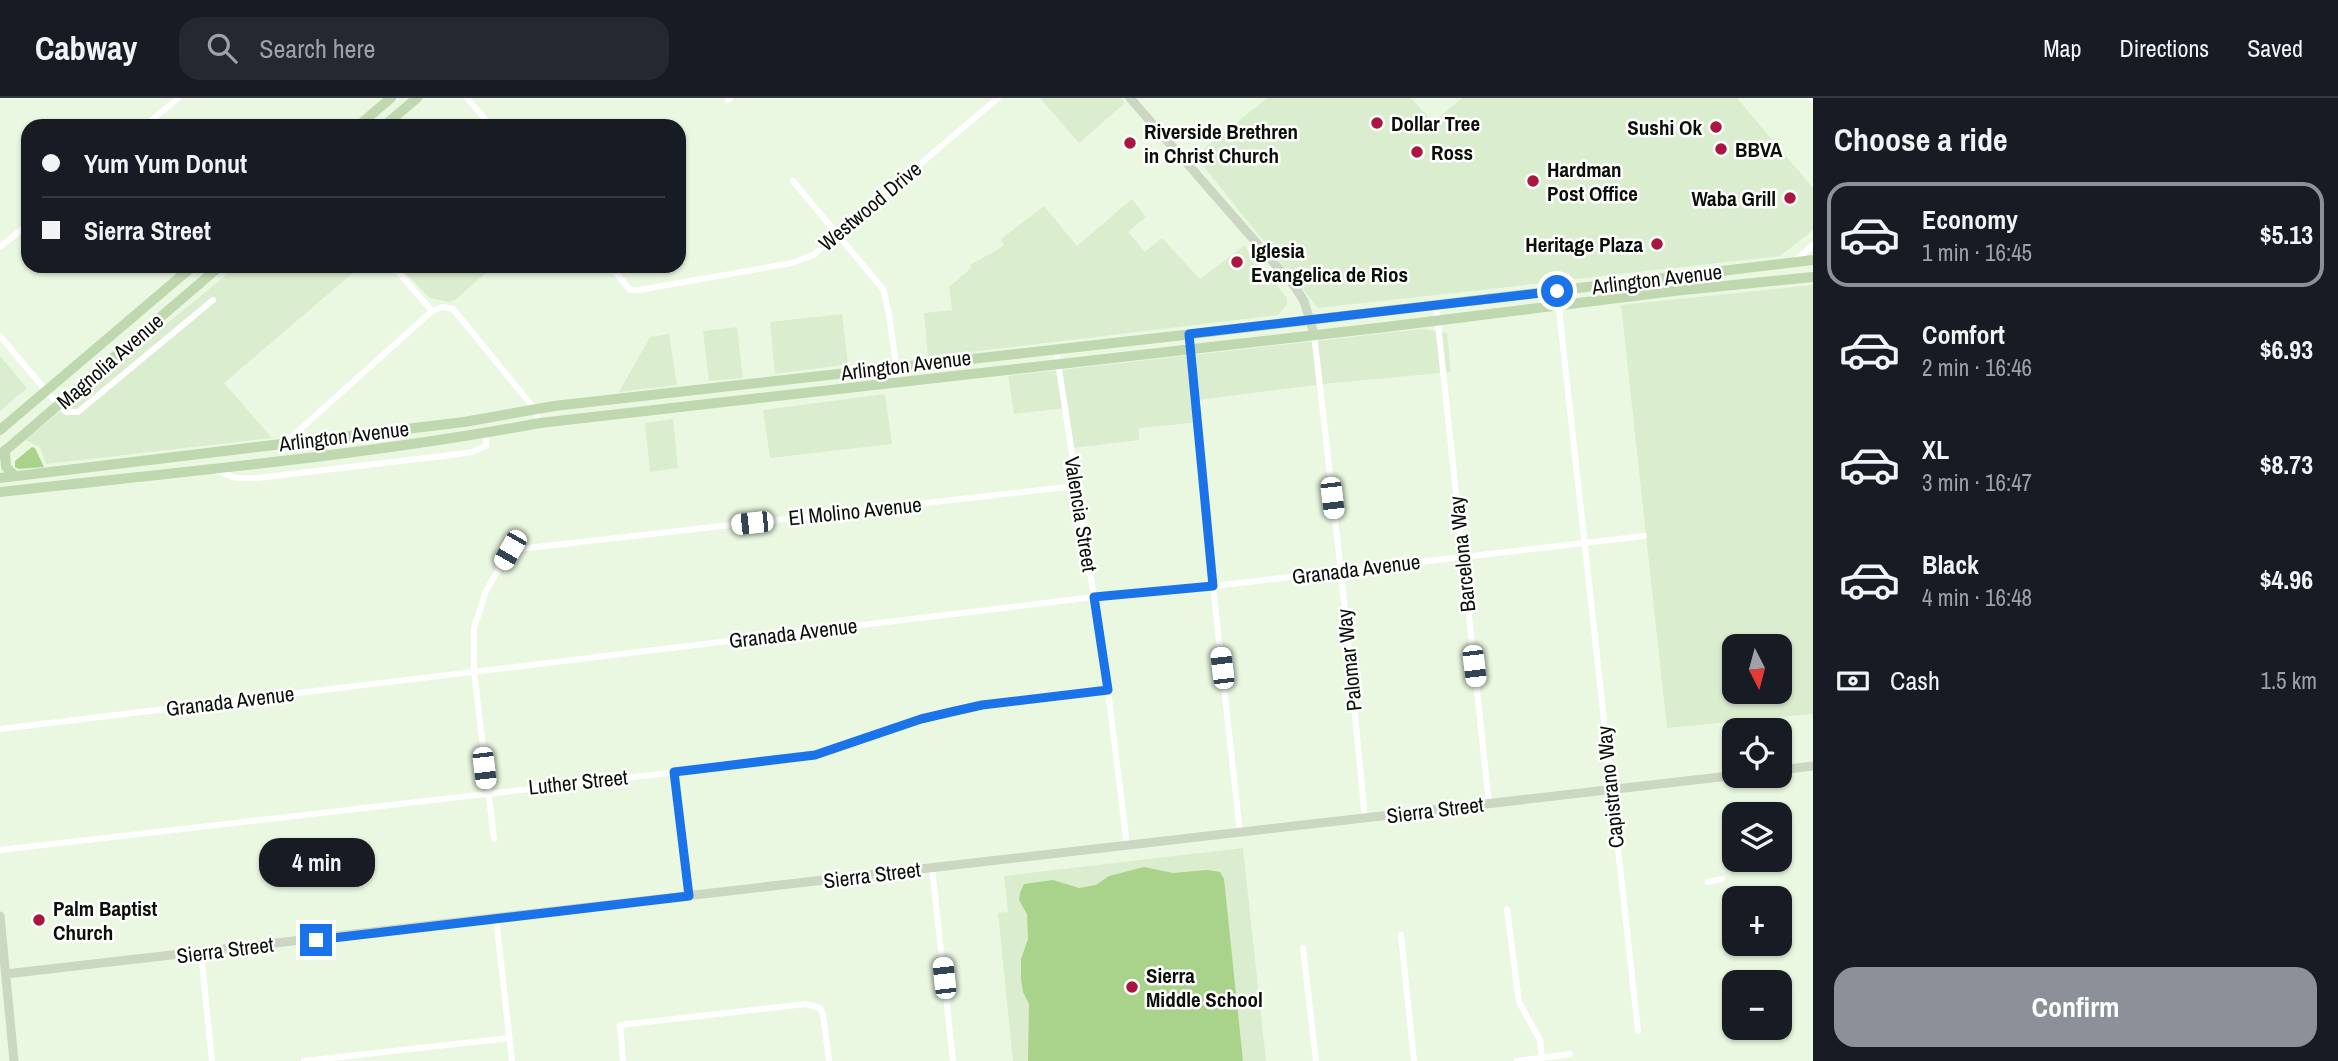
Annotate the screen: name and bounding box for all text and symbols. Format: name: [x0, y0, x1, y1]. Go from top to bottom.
search box: [179, 17, 669, 80]
text: Cabway: [35, 26, 137, 70]
icon: search: [203, 29, 241, 67]
text: Search here: [259, 31, 375, 66]
text: Map: [2043, 32, 2081, 64]
text: Directions: [2119, 32, 2209, 64]
text: Saved: [2247, 32, 2303, 64]
place label: Dollar Tree: [1391, 109, 1480, 138]
place label: Sushi Ok: [1627, 113, 1702, 142]
marker: Dollar Tree: [1369, 115, 1385, 131]
place label: Riverside Brethren in Christ Church: [1144, 117, 1298, 170]
text: Choose a ride: [1834, 118, 2008, 161]
marker: Sushi Ok: [1708, 119, 1724, 135]
marker: Riverside Brethren in Christ Church: [1122, 135, 1138, 151]
place label: BBVA: [1735, 135, 1783, 164]
place label: Ross: [1431, 138, 1473, 167]
marker: BBVA: [1713, 141, 1729, 157]
marker: Ross: [1409, 144, 1425, 160]
text: Yum Yum Donut: [84, 146, 247, 181]
street label: Westwood Drive: [812, 154, 928, 258]
place label: Hardman Post Office: [1547, 155, 1638, 208]
marker: Hardman Post Office: [1525, 173, 1541, 189]
place label: Waba Grill: [1691, 184, 1776, 213]
marker: Waba Grill: [1782, 190, 1798, 206]
text: Economy: [1922, 202, 2018, 237]
icon: car: [1838, 203, 1901, 266]
text: Sierra Street: [84, 213, 211, 248]
text: $5.13: [2260, 217, 2313, 252]
place label: Heritage Plaza: [1525, 230, 1643, 259]
place label: Iglesia Evangelica de Rios: [1251, 236, 1408, 289]
marker: Heritage Plaza: [1649, 236, 1665, 252]
text: 1 min · 16:45: [1922, 237, 2032, 268]
marker: Iglesia Evangelica de Rios: [1229, 254, 1245, 270]
street label: Arlington Avenue: [1589, 257, 1724, 301]
route start: [1541, 275, 1573, 307]
street label: Magnolia Avenue: [50, 306, 170, 416]
text: Comfort: [1922, 317, 2005, 352]
icon: car: [1838, 318, 1901, 381]
text: $6.93: [2260, 332, 2313, 367]
street label: Arlington Avenue: [838, 343, 973, 387]
text: 2 min · 16:46: [1922, 352, 2032, 383]
street label: Arlington Avenue: [276, 414, 411, 458]
text: XL: [1922, 432, 1949, 467]
icon: car: [1838, 433, 1901, 496]
text: $8.73: [2260, 447, 2313, 482]
street label: Valencia Street: [1058, 454, 1104, 574]
text: 3 min · 16:47: [1922, 467, 2032, 498]
car: [1320, 476, 1345, 520]
street label: El Molino Avenue: [787, 490, 923, 532]
street label: Barcelona Way: [1441, 494, 1482, 613]
car: [731, 510, 774, 536]
car: [491, 527, 530, 573]
street label: Granada Avenue: [1290, 547, 1422, 591]
text: Black: [1922, 547, 1979, 582]
icon: car: [1838, 548, 1901, 611]
text: $4.96: [2260, 562, 2313, 597]
text: 4 min · 16:48: [1922, 582, 2032, 613]
street label: Palomar Way: [1329, 607, 1369, 713]
street label: Granada Avenue: [727, 611, 859, 655]
north arrow: [1722, 634, 1792, 704]
map controls: [1722, 634, 1792, 1040]
car: [1462, 644, 1487, 688]
car: [1210, 646, 1235, 690]
icon: cash: [1834, 662, 1872, 700]
text: Cash: [1890, 663, 1940, 698]
text: 1.5 km: [2260, 665, 2317, 696]
street label: Granada Avenue: [164, 679, 296, 723]
button: locate: [1722, 718, 1792, 788]
street label: Capistrano Way: [1589, 724, 1631, 850]
car: [472, 746, 497, 790]
street label: Luther Street: [527, 762, 629, 802]
street label: Sierra Street: [1385, 790, 1485, 830]
button: layers: [1722, 802, 1792, 872]
callout: 4 min: [258, 838, 374, 888]
text: 4 min: [292, 847, 342, 878]
street label: Sierra Street: [822, 855, 922, 895]
button: +: [1722, 886, 1792, 956]
place label: Palm Baptist Church: [53, 894, 158, 947]
marker: Palm Baptist Church: [31, 912, 47, 928]
route end: [300, 924, 332, 956]
street label: Sierra Street: [175, 930, 275, 970]
car: [932, 956, 957, 1000]
place label: Sierra Middle School: [1146, 961, 1263, 1014]
button: Confirm: [1834, 967, 2317, 1047]
button: −: [1722, 970, 1792, 1040]
marker: Sierra Middle School: [1124, 979, 1140, 995]

